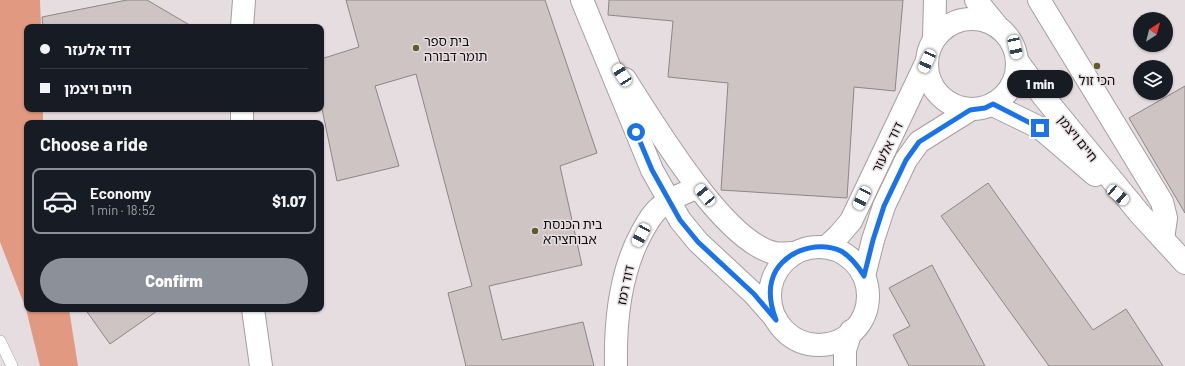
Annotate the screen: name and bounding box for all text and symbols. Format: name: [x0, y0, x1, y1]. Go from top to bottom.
north arrow: [1133, 12, 1173, 52]
map controls: [1133, 12, 1173, 100]
place label: בית ספר תומר דבורה: [424, 33, 487, 64]
car: [1007, 34, 1023, 60]
text: דוד אלעזר: [64, 40, 131, 58]
marker: בית ספר תומר דבורה: [411, 43, 421, 53]
car: [917, 48, 937, 74]
button: layers: [1133, 60, 1173, 100]
marker: הכי זול: [1092, 61, 1102, 71]
car: [610, 62, 634, 88]
callout: 1 min: [1007, 70, 1073, 98]
place label: הכי זול: [1079, 72, 1115, 88]
text: 1 min: [1026, 76, 1054, 92]
text: חיים ויצמן: [64, 79, 132, 97]
street label: חיים ויצמן: [1054, 112, 1102, 164]
street label: דוד אלעזר: [868, 119, 906, 175]
route end: [1031, 119, 1049, 137]
route start: [627, 123, 645, 141]
text: Choose a ride: [40, 133, 148, 155]
car: [693, 182, 717, 208]
icon: car: [42, 183, 78, 219]
car: [1105, 183, 1131, 207]
text: Economy: [90, 184, 151, 202]
car: [851, 185, 873, 211]
text: $1.07: [272, 192, 306, 210]
text: 1 min · 18:52: [90, 202, 156, 218]
place label: בית הכנסת אבוחצירא: [543, 216, 603, 247]
car: [630, 222, 652, 248]
marker: בית הכנסת אבוחצירא: [530, 226, 540, 236]
button: Confirm: [40, 258, 308, 304]
street label: דוד רמז: [613, 264, 637, 306]

